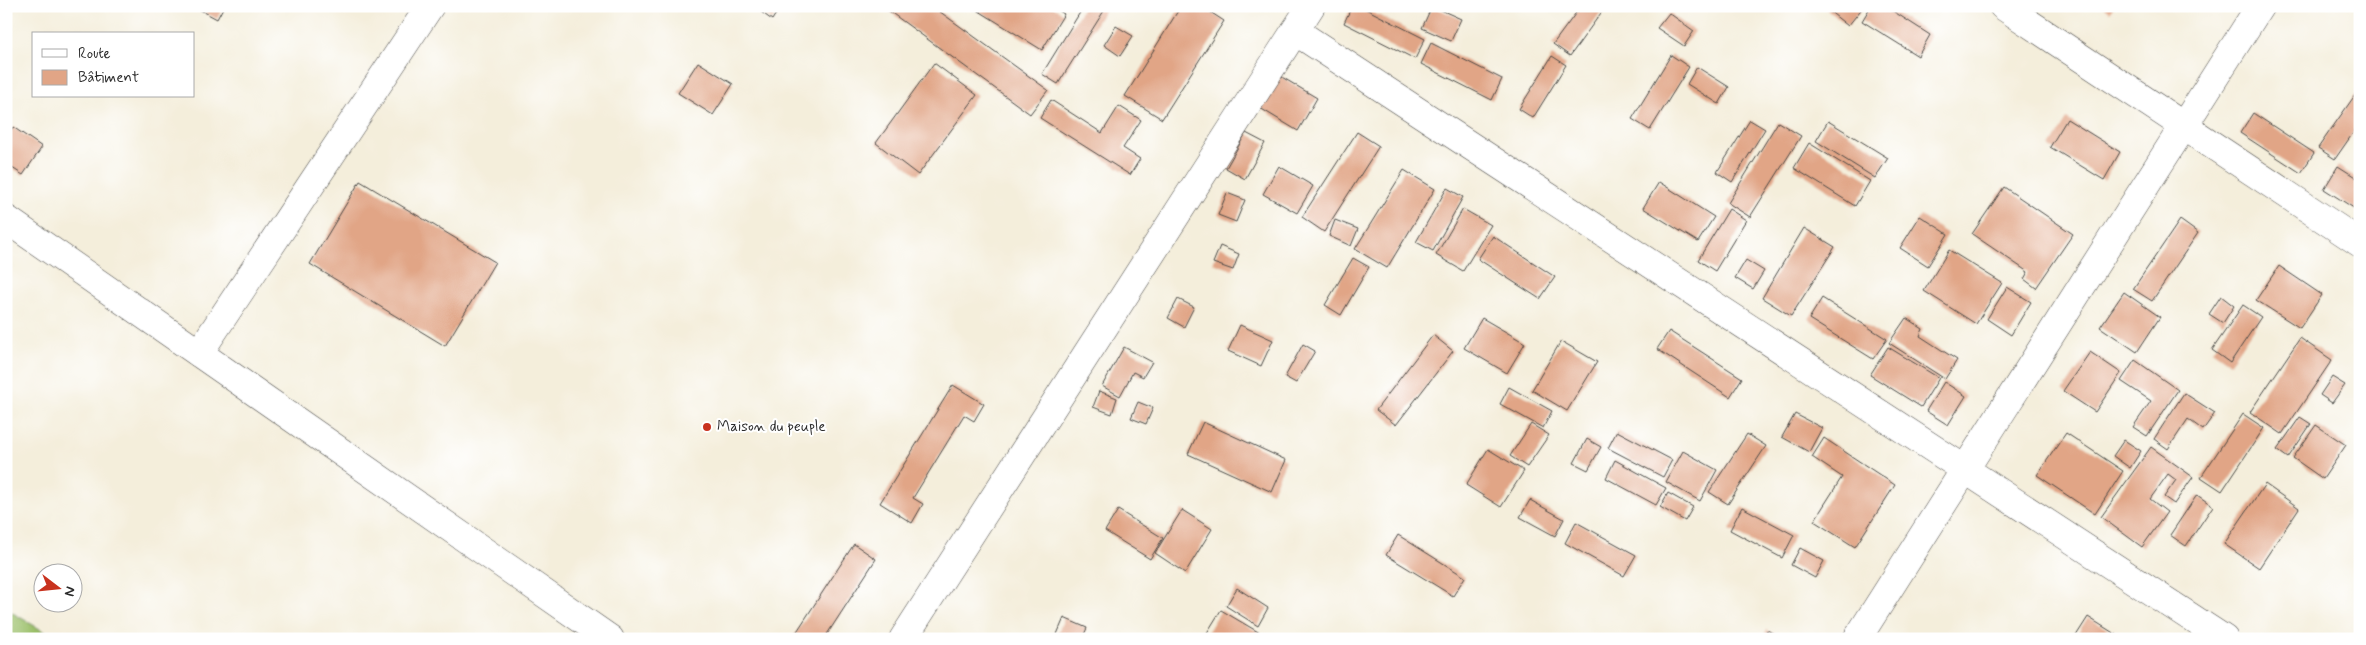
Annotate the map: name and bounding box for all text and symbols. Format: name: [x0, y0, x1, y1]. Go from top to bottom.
legend: [32, 32, 195, 98]
text: Route: [78, 44, 111, 64]
text: Bâtiment: [78, 68, 139, 88]
place label: Maison du peuple: [717, 417, 826, 437]
marker: Maison du peuple: [701, 421, 713, 433]
north arrow: [32, 562, 82, 612]
text: N: [60, 584, 79, 598]

